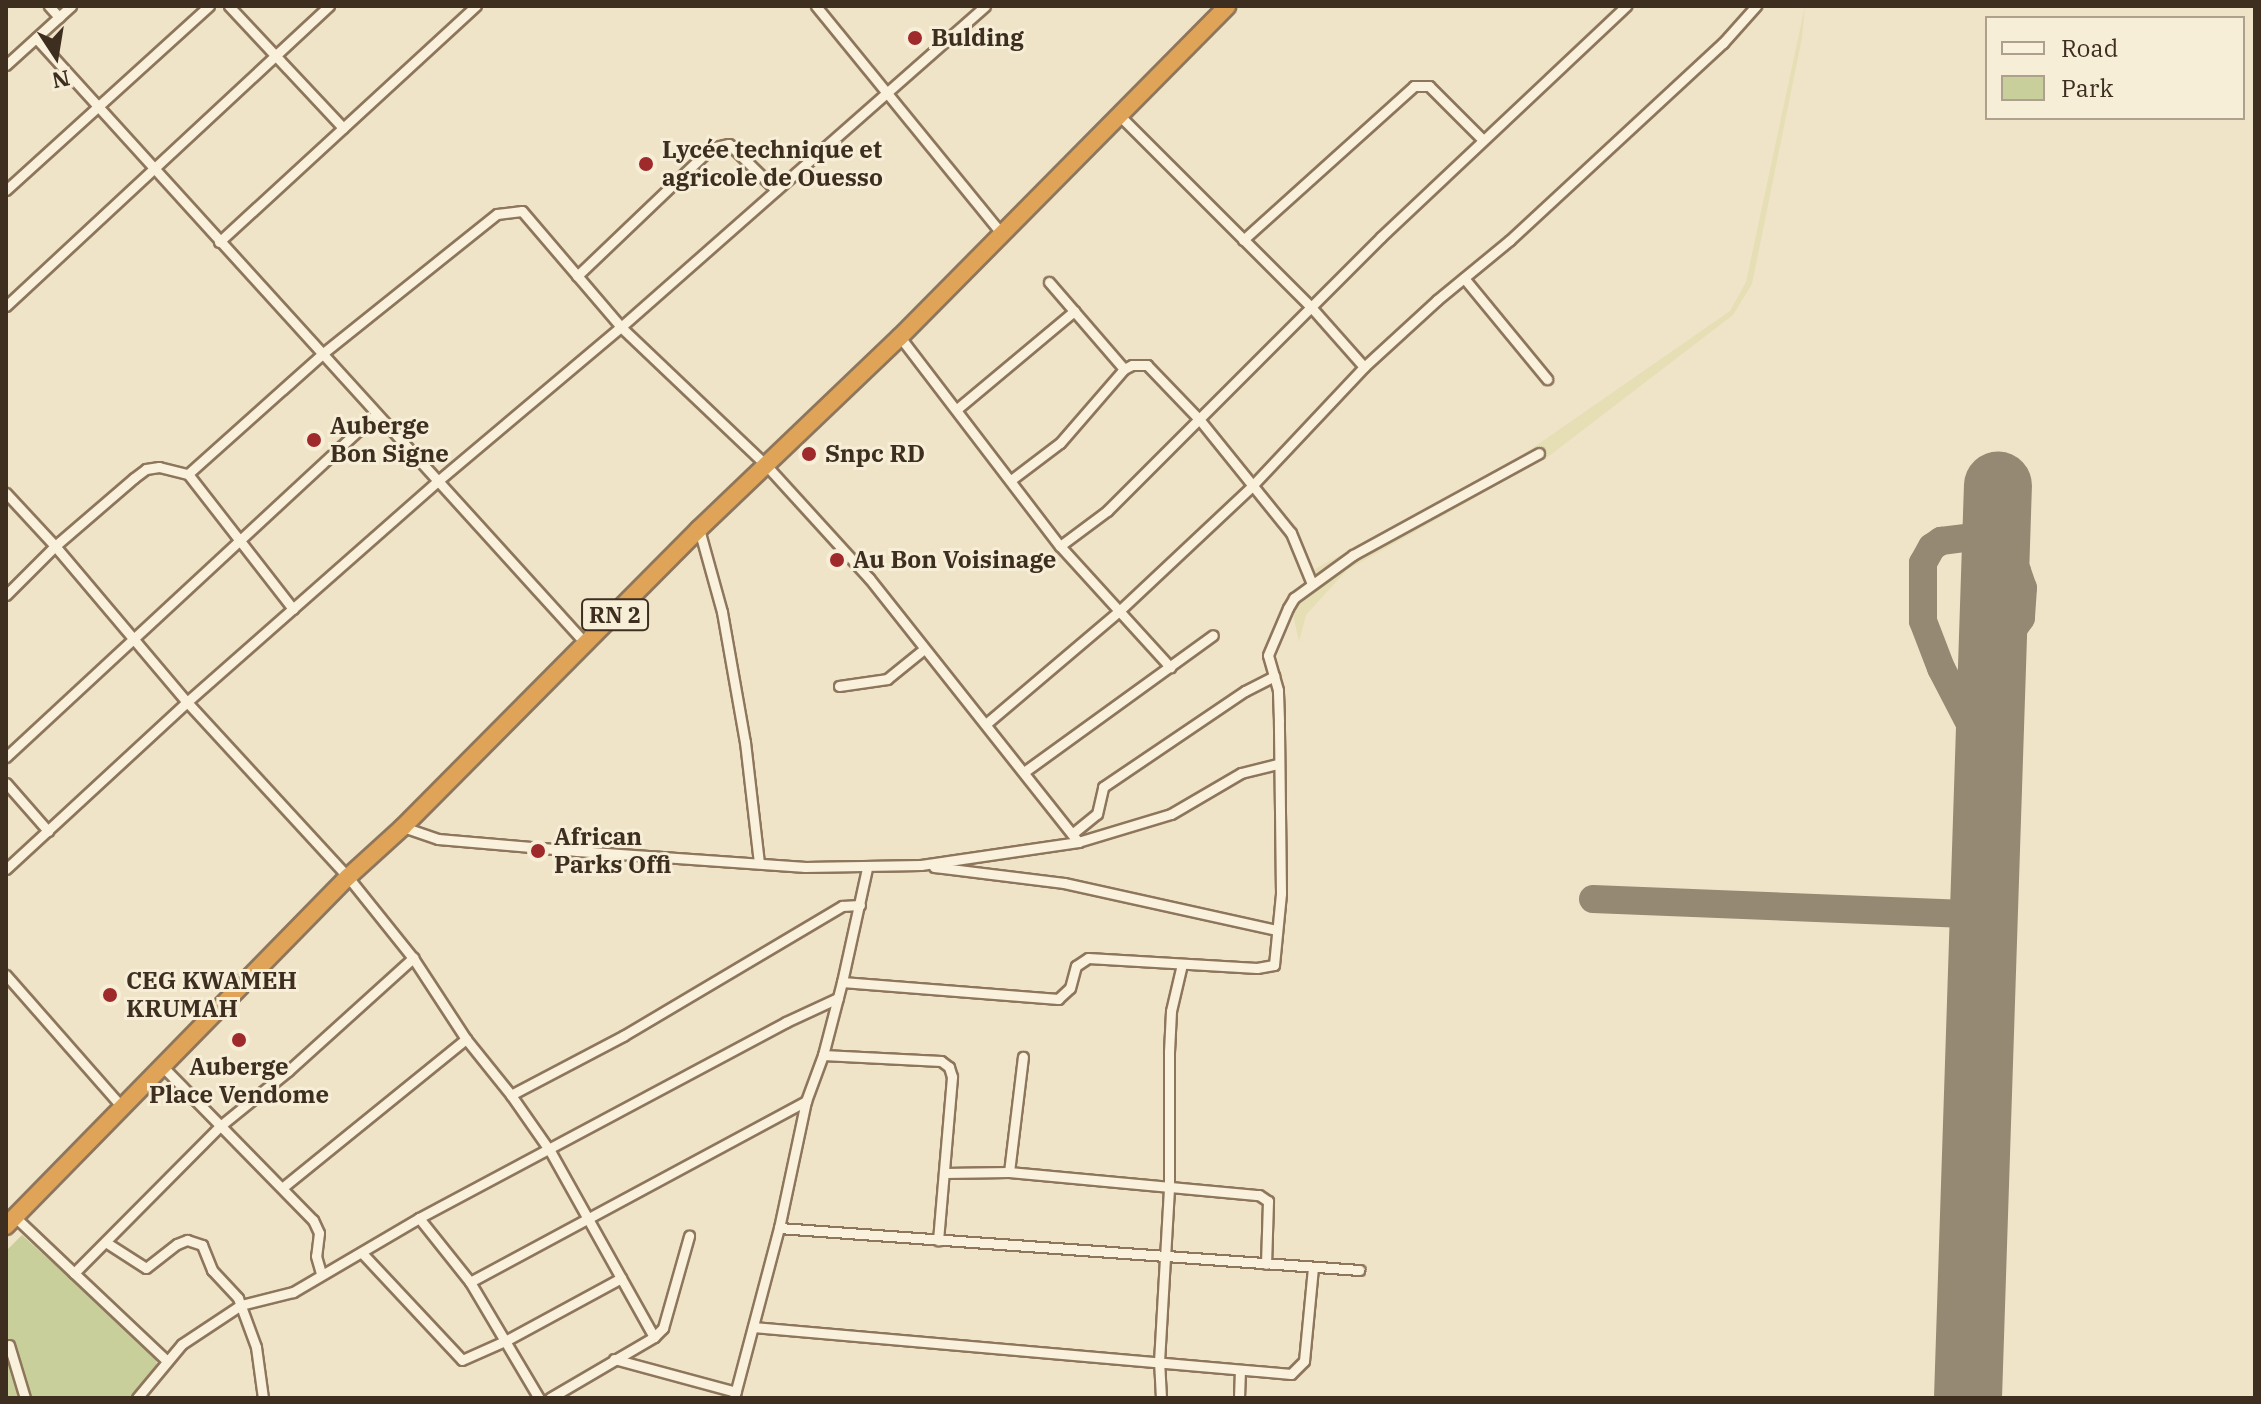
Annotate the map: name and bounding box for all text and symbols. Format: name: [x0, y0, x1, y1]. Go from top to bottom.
north arrow: [16, 16, 96, 96]
legend: [1985, 16, 2245, 120]
place label: Bulding: [931, 24, 1024, 52]
marker: Bulding: [906, 29, 924, 47]
text: Road: [2061, 32, 2118, 64]
text: N: [50, 64, 73, 96]
text: Park: [2061, 72, 2113, 104]
place label: Lycée technique et agricole de Ouesso: [662, 136, 883, 192]
marker: Lycée technique et agricole de Ouesso: [637, 155, 655, 173]
place label: Auberge Bon Signe: [330, 412, 449, 468]
marker: Auberge Bon Signe: [305, 431, 323, 449]
place label: Snpc RD: [825, 440, 925, 468]
marker: Snpc RD: [800, 445, 818, 463]
place label: Au Bon Voisinage: [853, 546, 1056, 574]
marker: Au Bon Voisinage: [828, 551, 846, 569]
road number: RN 2: [581, 597, 649, 633]
place label: African Parks Offi: [554, 823, 671, 879]
marker: African Parks Offi: [529, 842, 547, 860]
place label: CEG KWAMEH KRUMAH: [126, 967, 297, 1023]
marker: CEG KWAMEH KRUMAH: [101, 986, 119, 1004]
marker: Auberge Place Vendome: [230, 1031, 248, 1049]
place label: Auberge Place Vendome: [149, 1053, 329, 1109]

